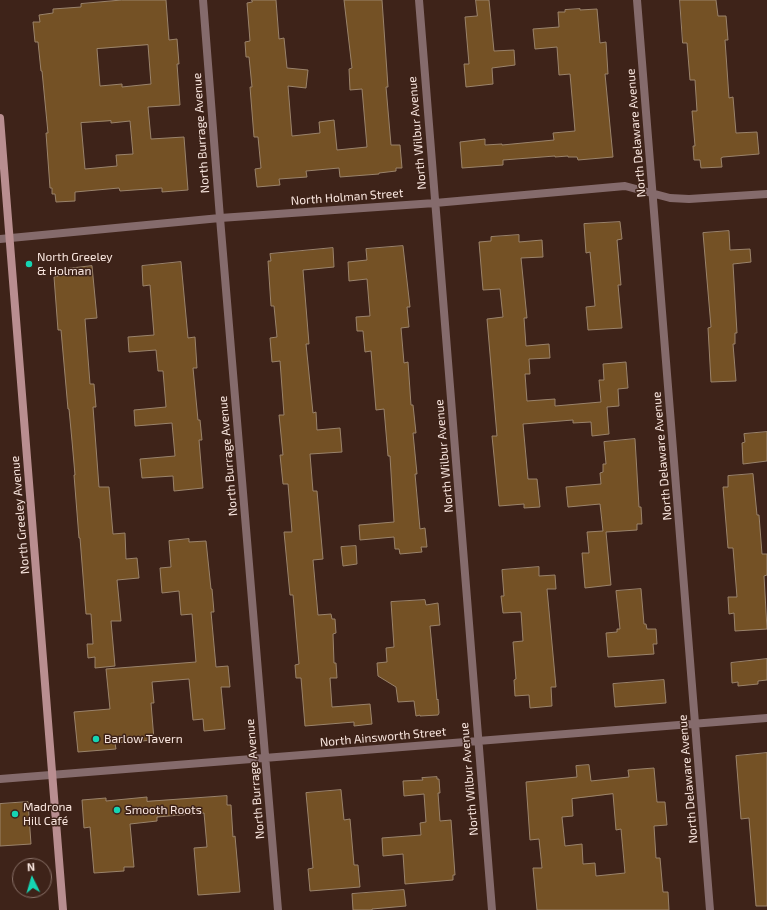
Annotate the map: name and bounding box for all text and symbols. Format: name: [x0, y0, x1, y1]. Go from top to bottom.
street label: North Delaware Avenue: [623, 68, 649, 198]
street label: North Burrage Avenue: [190, 72, 212, 194]
street label: North Wilbur Avenue: [405, 76, 429, 190]
street label: North Holman Street: [290, 186, 404, 208]
place label: North Greeley & Holman: [37, 250, 113, 278]
marker: North Greeley & Holman: [24, 259, 34, 269]
street label: North Delaware Avenue: [649, 391, 675, 521]
street label: North Burrage Avenue: [216, 395, 240, 517]
street label: North Wilbur Avenue: [432, 399, 456, 513]
street label: North Greeley Avenue: [8, 455, 32, 575]
street label: North Delaware Avenue: [675, 714, 701, 844]
street label: North Burrage Avenue: [243, 718, 267, 840]
street label: North Wilbur Avenue: [457, 722, 481, 836]
street label: North Ainsworth Street: [319, 724, 447, 750]
place label: Barlow Tavern: [104, 732, 183, 746]
marker: Barlow Tavern: [91, 734, 101, 744]
place label: Madrona Hill Café: [23, 800, 72, 828]
place label: Smooth Roots: [125, 803, 202, 817]
marker: Smooth Roots: [112, 805, 122, 815]
marker: Madrona Hill Café: [10, 809, 20, 819]
north arrow: [12, 858, 52, 898]
text: N: [26, 860, 36, 873]

